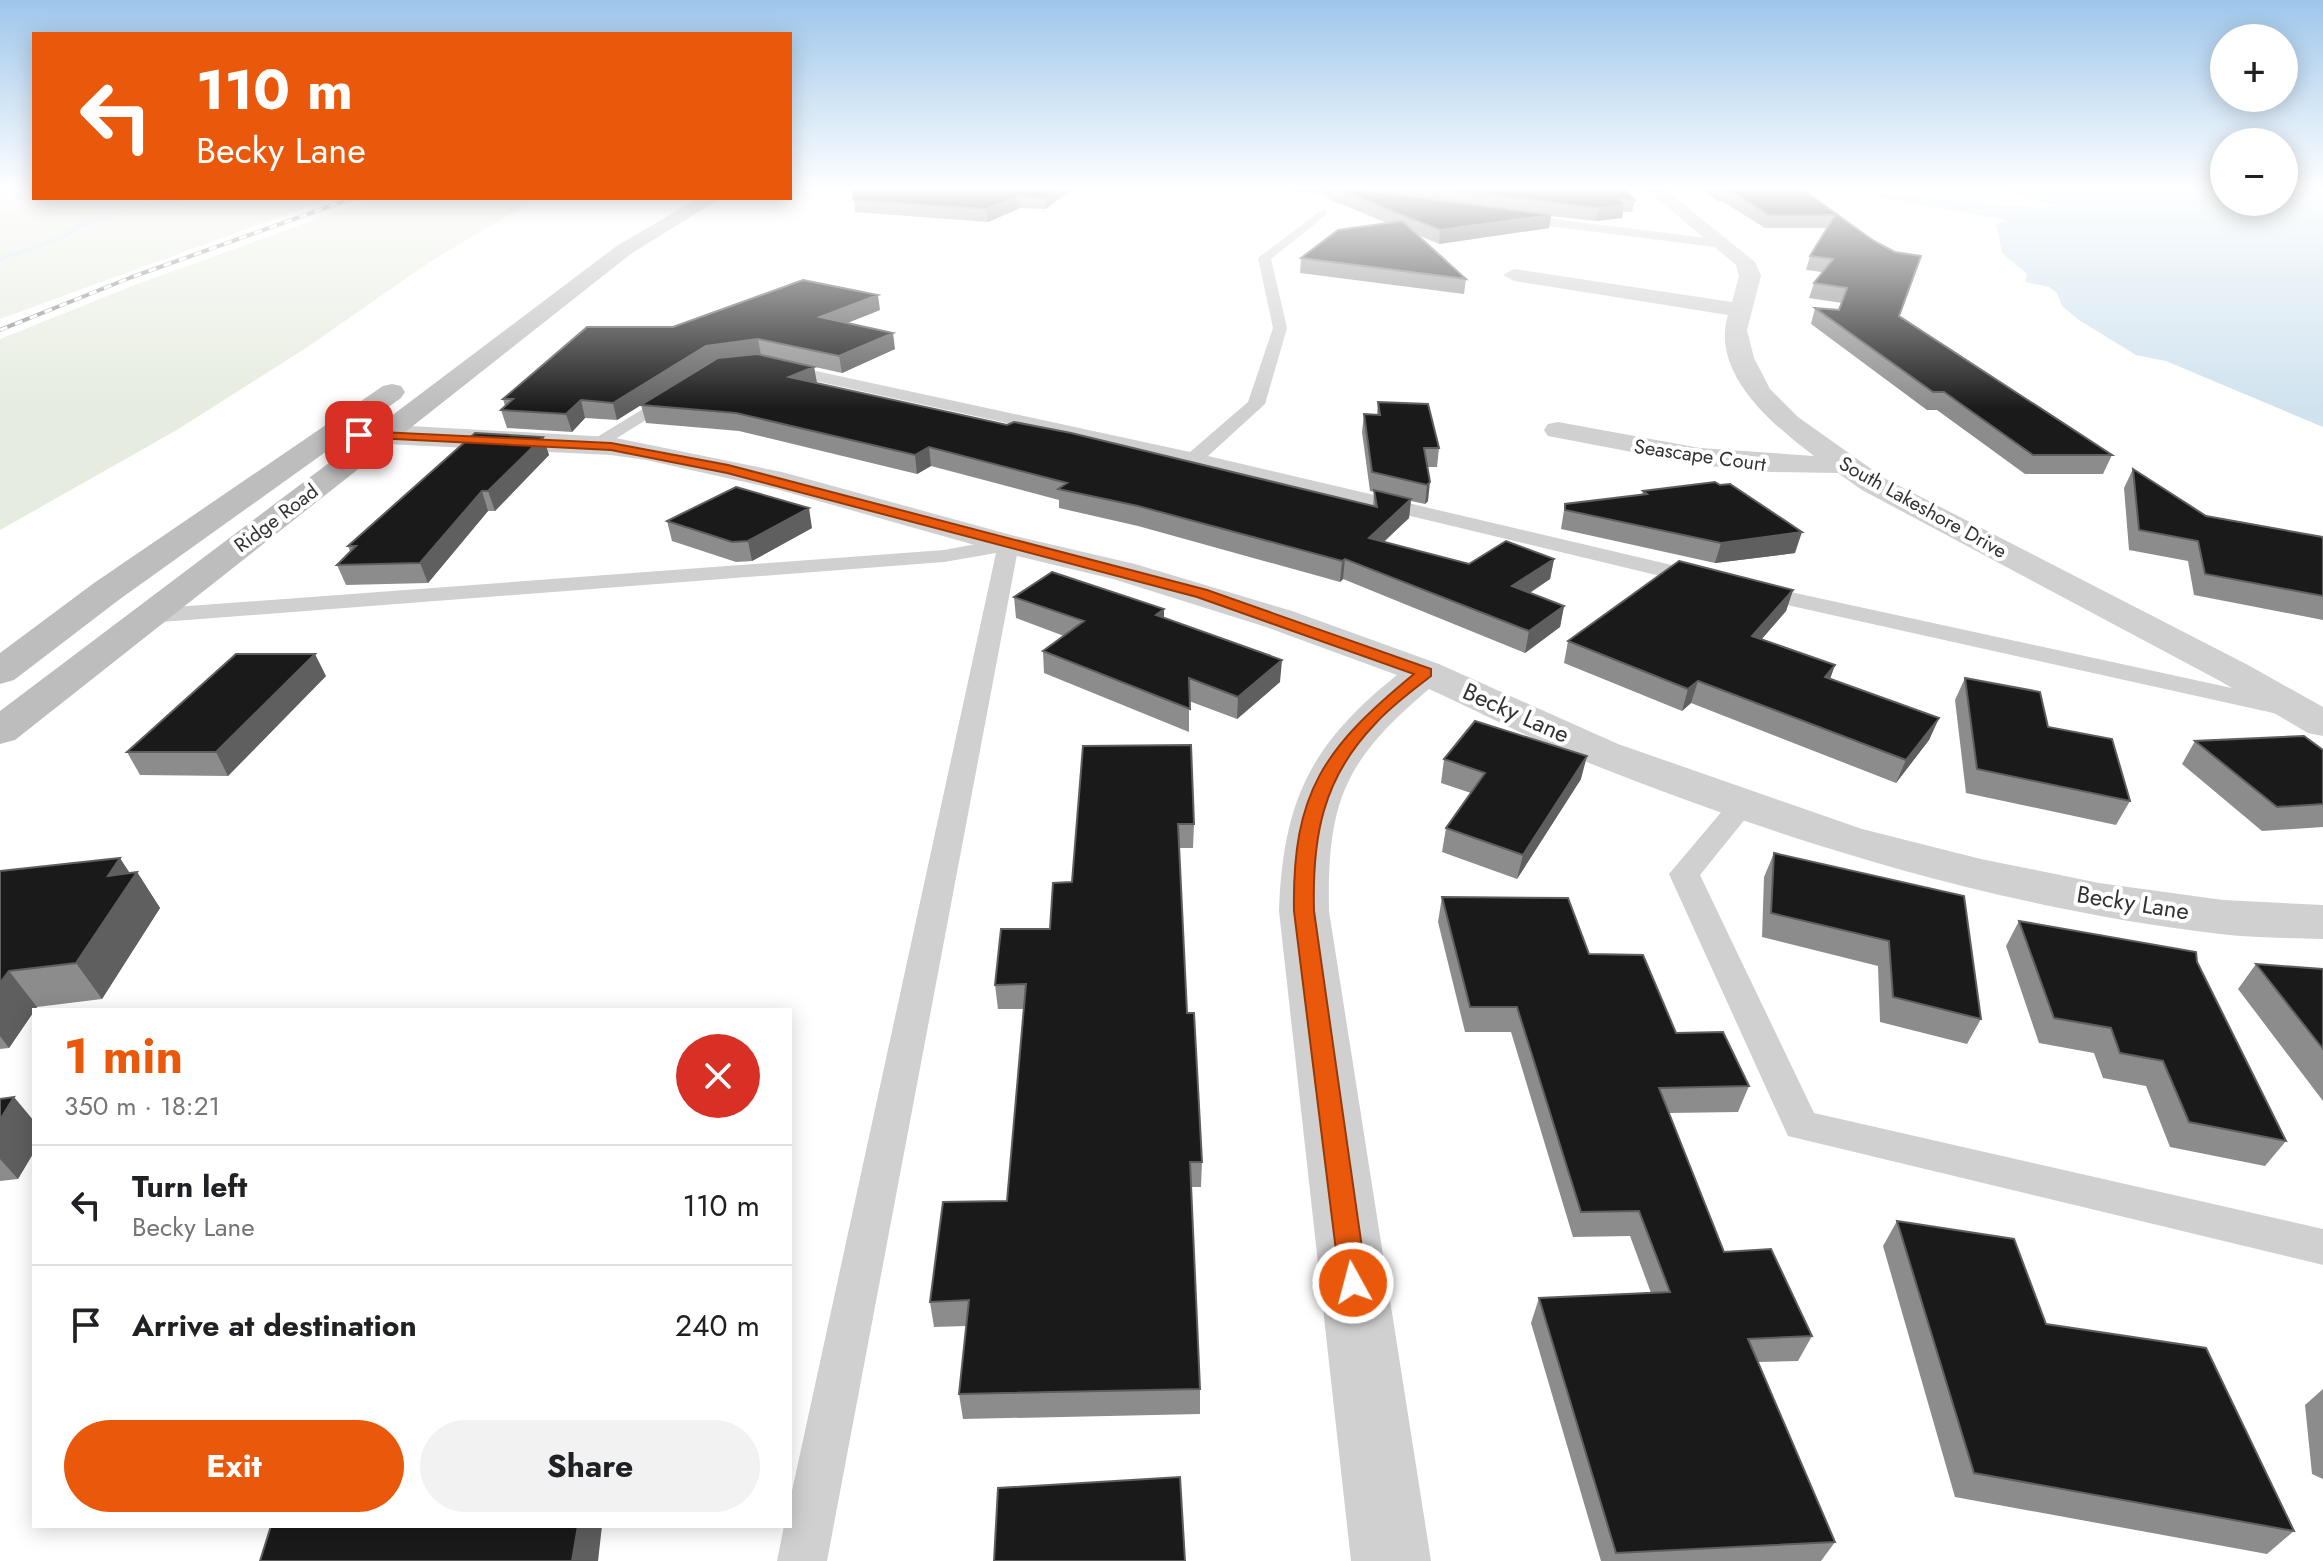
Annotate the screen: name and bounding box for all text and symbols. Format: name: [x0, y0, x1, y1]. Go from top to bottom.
map controls: [2210, 24, 2298, 216]
button: +: [2210, 24, 2298, 112]
text: 110 m: [196, 49, 353, 130]
icon: left: [64, 64, 168, 168]
text: Becky Lane: [196, 124, 366, 176]
button: −: [2210, 128, 2298, 216]
pin: [325, 401, 393, 469]
icon: arrive: [337, 413, 381, 457]
street label: Seascape Court: [1632, 432, 1768, 479]
street label: South Lakeshore Drive: [1834, 449, 2012, 566]
street label: Ridge Road: [228, 477, 324, 560]
street label: Becky Lane: [1457, 674, 1575, 752]
street label: Becky Lane: [2074, 876, 2192, 929]
text: 1 min: [64, 1022, 183, 1091]
button: close: [676, 1034, 760, 1118]
text: 350 m · 18:21: [64, 1087, 220, 1125]
text: Turn left: [132, 1165, 247, 1208]
icon: left: [64, 1183, 108, 1227]
text: 110 m: [683, 1184, 760, 1227]
text: Becky Lane: [132, 1208, 255, 1246]
position arrow: [1311, 1241, 1395, 1325]
icon: arrive: [64, 1303, 108, 1347]
text: Arrive at destination: [132, 1304, 417, 1347]
text: 240 m: [675, 1304, 760, 1347]
button: Exit: [64, 1420, 404, 1512]
button: Share: [420, 1420, 760, 1512]

